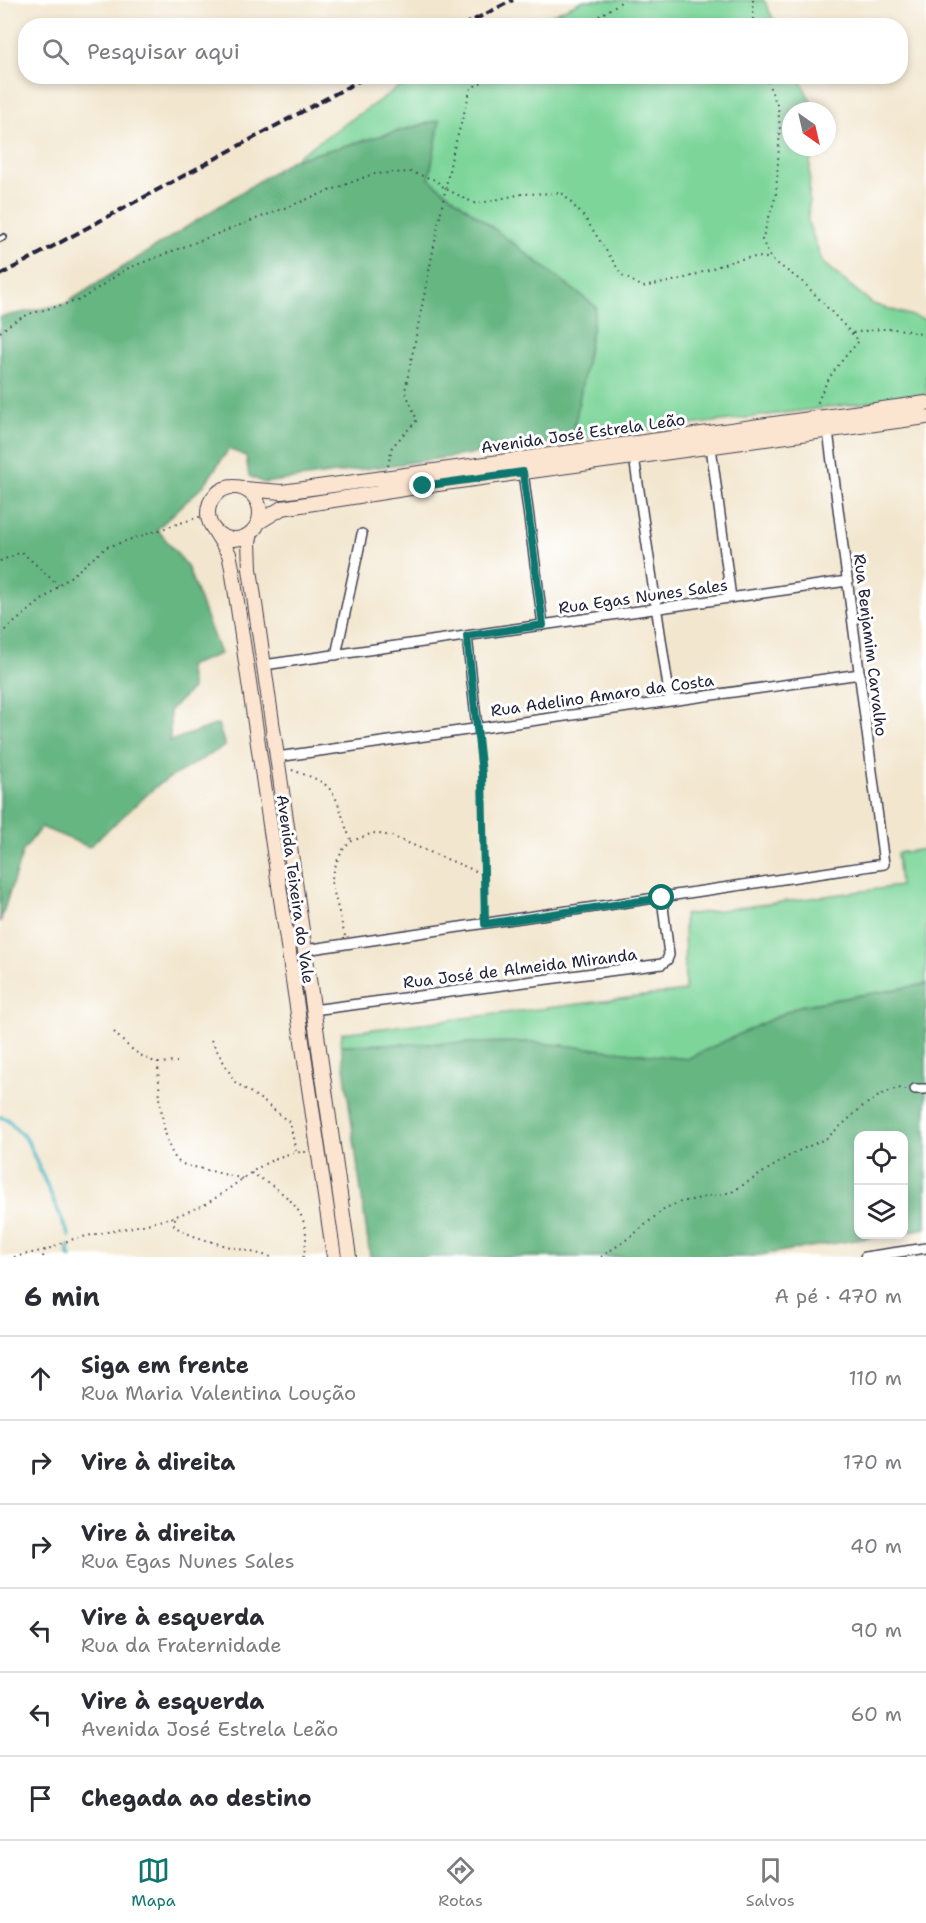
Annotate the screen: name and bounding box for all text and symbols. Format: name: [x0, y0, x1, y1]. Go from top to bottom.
search box: [18, 18, 908, 84]
icon: search: [39, 35, 72, 68]
text: Pesquisar aqui: [87, 37, 240, 66]
north arrow: [782, 102, 836, 156]
street label: Avenida José Estrela Leão: [480, 409, 687, 458]
route end: [409, 472, 435, 498]
street label: Rua Benjamim Carvalho: [849, 553, 892, 737]
street label: Rua Egas Nunes Sales: [557, 574, 729, 619]
street label: Rua Adelino Amaro da Costa: [489, 669, 715, 722]
street label: Avenida Teixeira do Vale: [272, 793, 319, 985]
route start: [648, 884, 674, 910]
street label: Rua José de Almeida Miranda: [402, 944, 638, 993]
map controls: [854, 1131, 908, 1239]
button: locate: [854, 1131, 908, 1185]
button: layers: [854, 1185, 908, 1239]
text: 6 min: [24, 1279, 100, 1314]
text: A pé · 470 m: [775, 1283, 902, 1309]
text: Siga em frente: [81, 1351, 249, 1380]
icon: ahead: [24, 1362, 57, 1395]
text: 110 m: [848, 1365, 902, 1391]
text: Rua Maria Valentina Loução: [81, 1380, 356, 1406]
icon: right: [24, 1446, 57, 1479]
text: Vire à direita: [81, 1448, 235, 1477]
text: 170 m: [843, 1449, 902, 1475]
text: Vire à direita: [81, 1519, 235, 1548]
icon: right: [24, 1530, 57, 1563]
text: 40 m: [850, 1533, 902, 1559]
text: Rua Egas Nunes Sales: [81, 1548, 295, 1574]
text: Vire à esquerda: [81, 1603, 264, 1632]
icon: left: [24, 1614, 57, 1647]
text: 90 m: [850, 1617, 902, 1643]
text: Rua da Fraternidade: [81, 1632, 282, 1658]
text: Vire à esquerda: [81, 1687, 264, 1716]
icon: left: [24, 1698, 57, 1731]
text: 60 m: [850, 1701, 902, 1727]
text: Avenida José Estrela Leão: [81, 1716, 338, 1742]
icon: arrive: [24, 1782, 57, 1815]
text: Chegada ao destino: [81, 1784, 312, 1813]
tab: Mapa: [131, 1854, 176, 1911]
tab: Rotas: [438, 1854, 483, 1911]
tab: Salvos: [746, 1854, 795, 1911]

